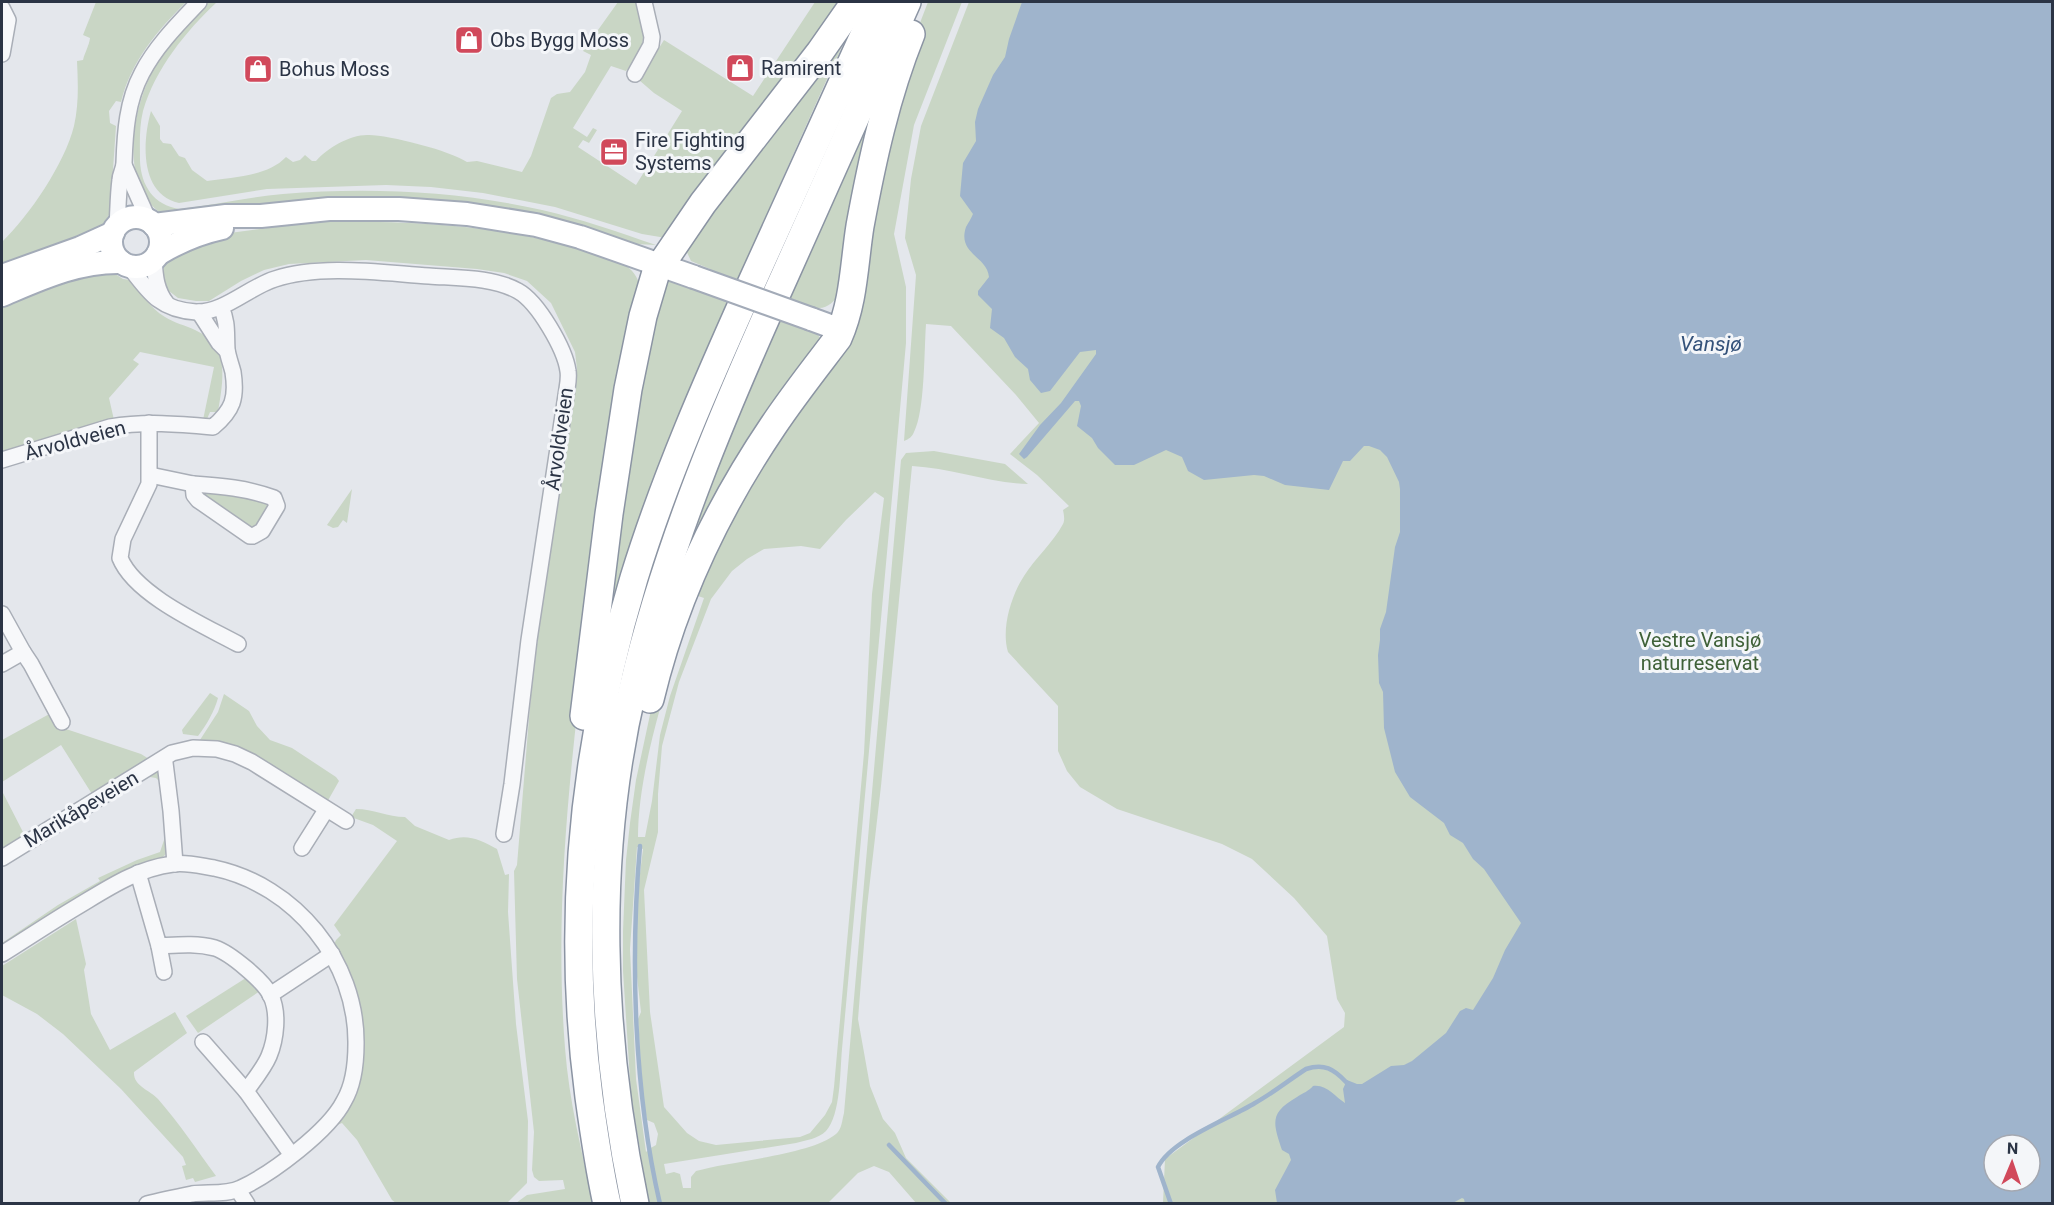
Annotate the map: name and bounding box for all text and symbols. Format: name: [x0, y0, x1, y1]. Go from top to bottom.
shop icon: Obs Bygg Moss: [453, 24, 485, 56]
place label: Obs Bygg Moss: [490, 28, 629, 52]
shop icon: Ramirent: [724, 52, 756, 84]
shop icon: Bohus Moss: [242, 53, 274, 85]
place label: Ramirent: [761, 56, 841, 80]
place label: Bohus Moss: [279, 57, 390, 81]
place label: Fire Fighting Systems: [635, 128, 745, 175]
office icon: Fire Fighting Systems: [598, 136, 630, 168]
water label: Vansjø: [1680, 332, 1742, 356]
street label: Årvoldveien: [540, 386, 578, 492]
street label: Årvoldveien: [22, 415, 128, 465]
park label: Vestre Vansjø naturreservat: [1639, 628, 1761, 675]
street label: Marikåpeveien: [19, 765, 143, 853]
north arrow: [1982, 1133, 2042, 1193]
text: N: [2007, 1139, 2018, 1158]

